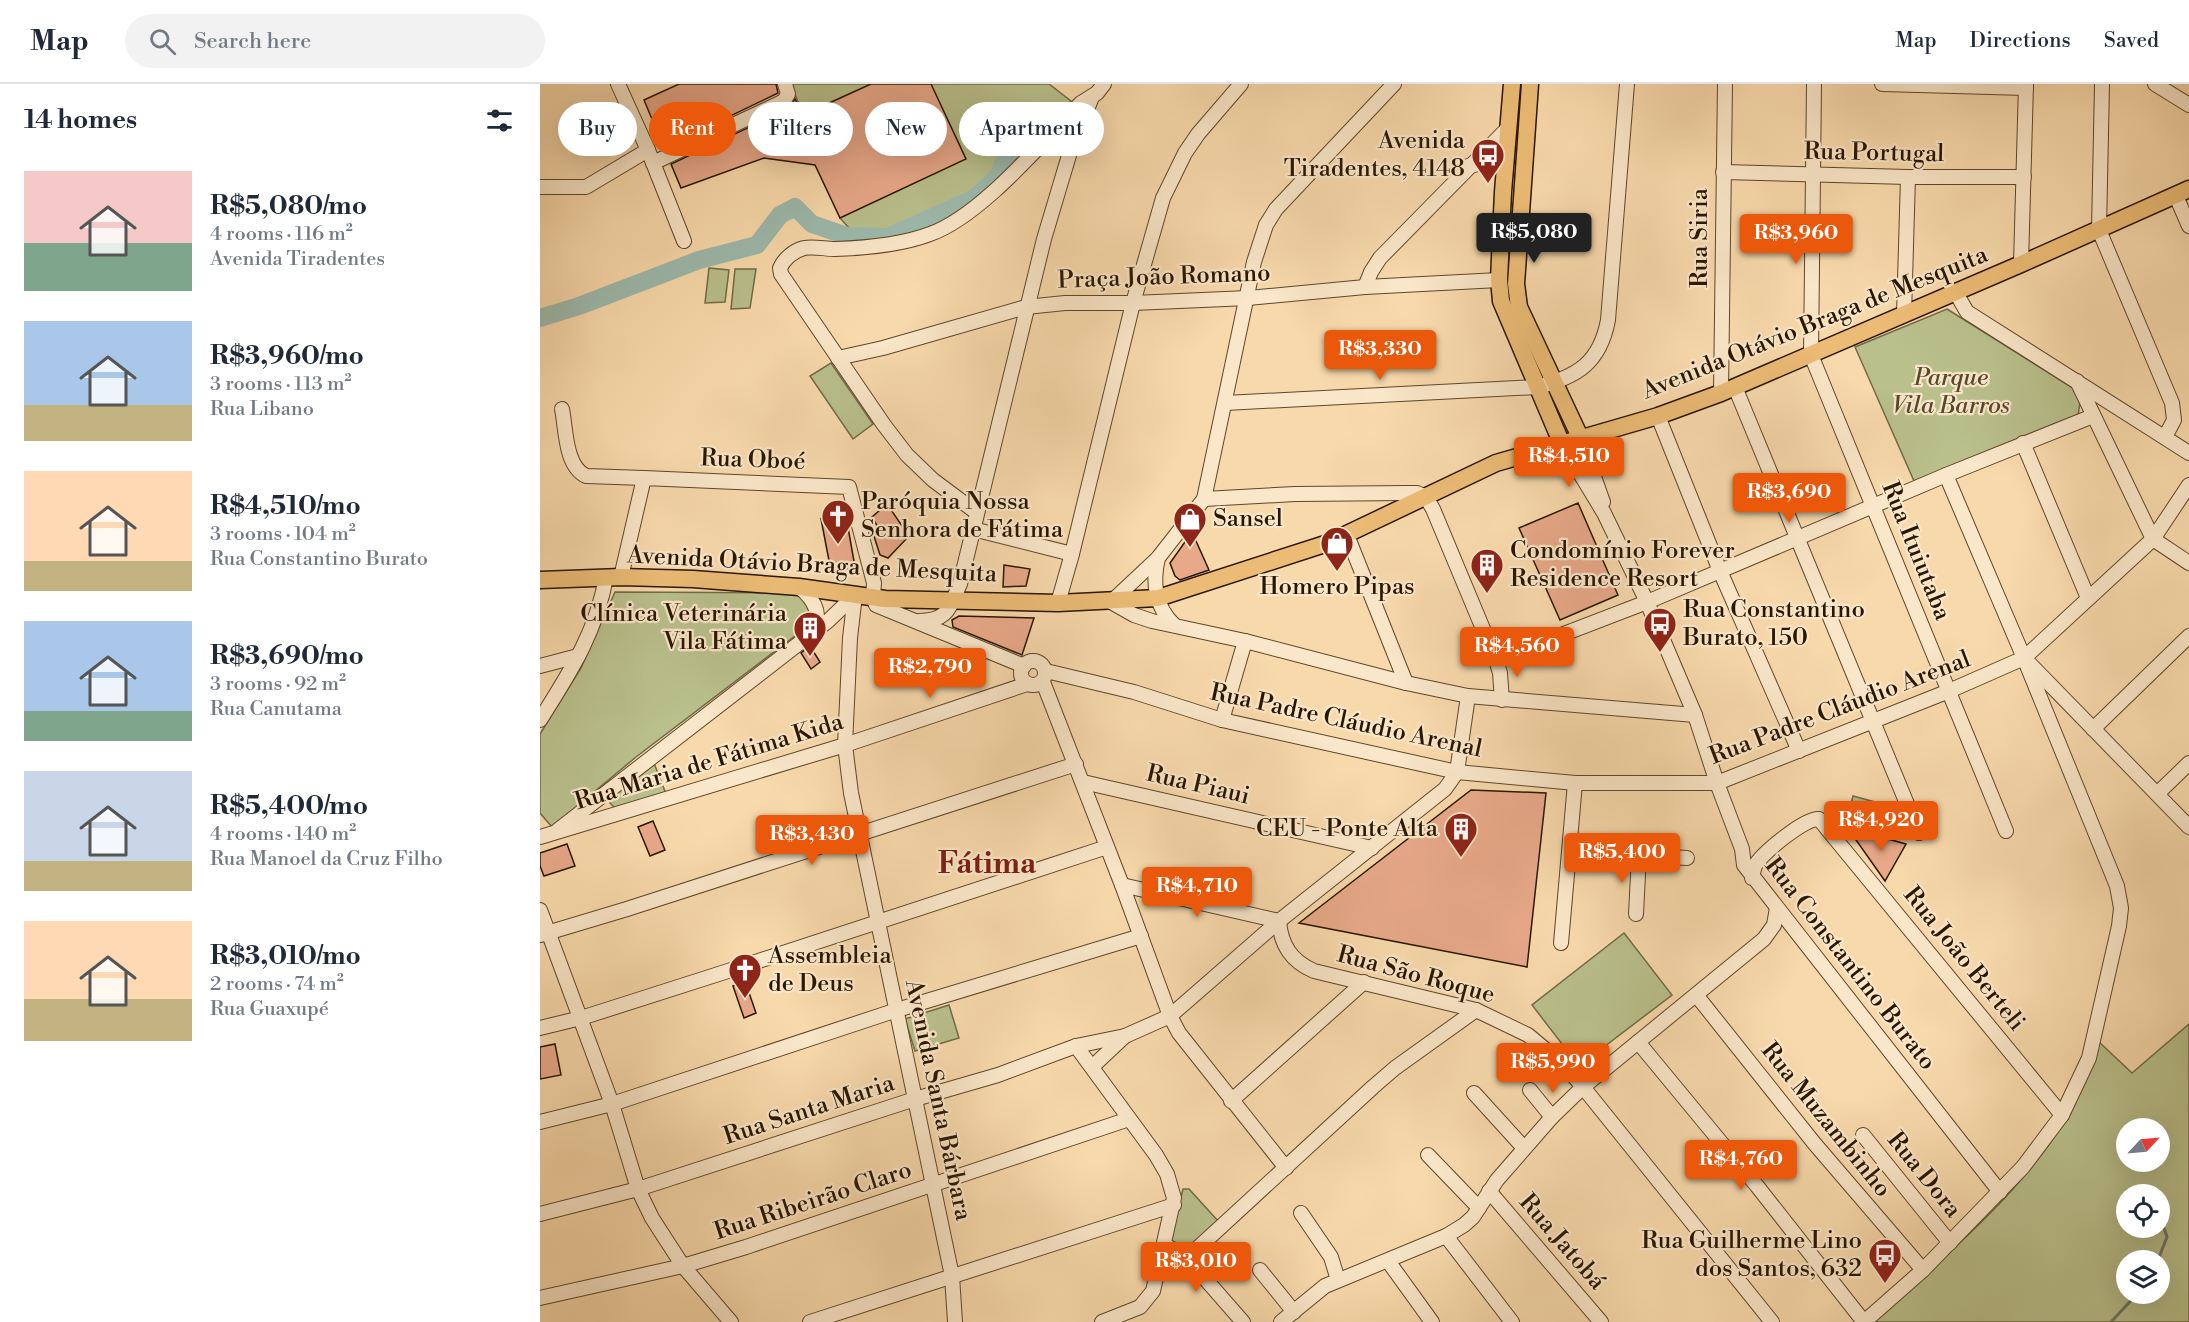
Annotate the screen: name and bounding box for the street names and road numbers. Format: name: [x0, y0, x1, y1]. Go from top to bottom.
street label: Rua Portugal: [1803, 137, 1945, 169]
street label: Rua Siria: [1685, 187, 1715, 288]
street label: Avenida Otávio Braga de Mesquita: [1637, 239, 1993, 407]
street label: Praça João Romano: [1057, 258, 1271, 296]
street label: Rua Oboé: [700, 443, 806, 477]
street label: Rua Ituiutaba: [1875, 477, 1958, 626]
street label: Avenida Otávio Braga de Mesquita: [625, 540, 999, 590]
street label: Rua Padre Cláudio Arenal: [1705, 644, 1975, 772]
street label: Rua Padre Cláudio Arenal: [1207, 678, 1485, 764]
street label: Rua Maria de Fátima Kida: [571, 707, 848, 817]
street label: Rua Piaui: [1143, 759, 1253, 811]
street label: Rua Constantino Burato: [1758, 852, 1942, 1076]
street label: Rua João Berteli: [1897, 881, 2031, 1037]
street label: Rua São Roque: [1334, 940, 1498, 1010]
street label: Avenida Santa Bárbara: [898, 976, 978, 1224]
street label: Rua Muzambinho: [1754, 1036, 1898, 1204]
street label: Rua Santa Maria: [720, 1068, 899, 1152]
street label: Rua Dora: [1880, 1126, 1968, 1225]
street label: Rua Ribeirão Claro: [711, 1155, 915, 1247]
street label: Rua Jatobá: [1512, 1188, 1612, 1297]

